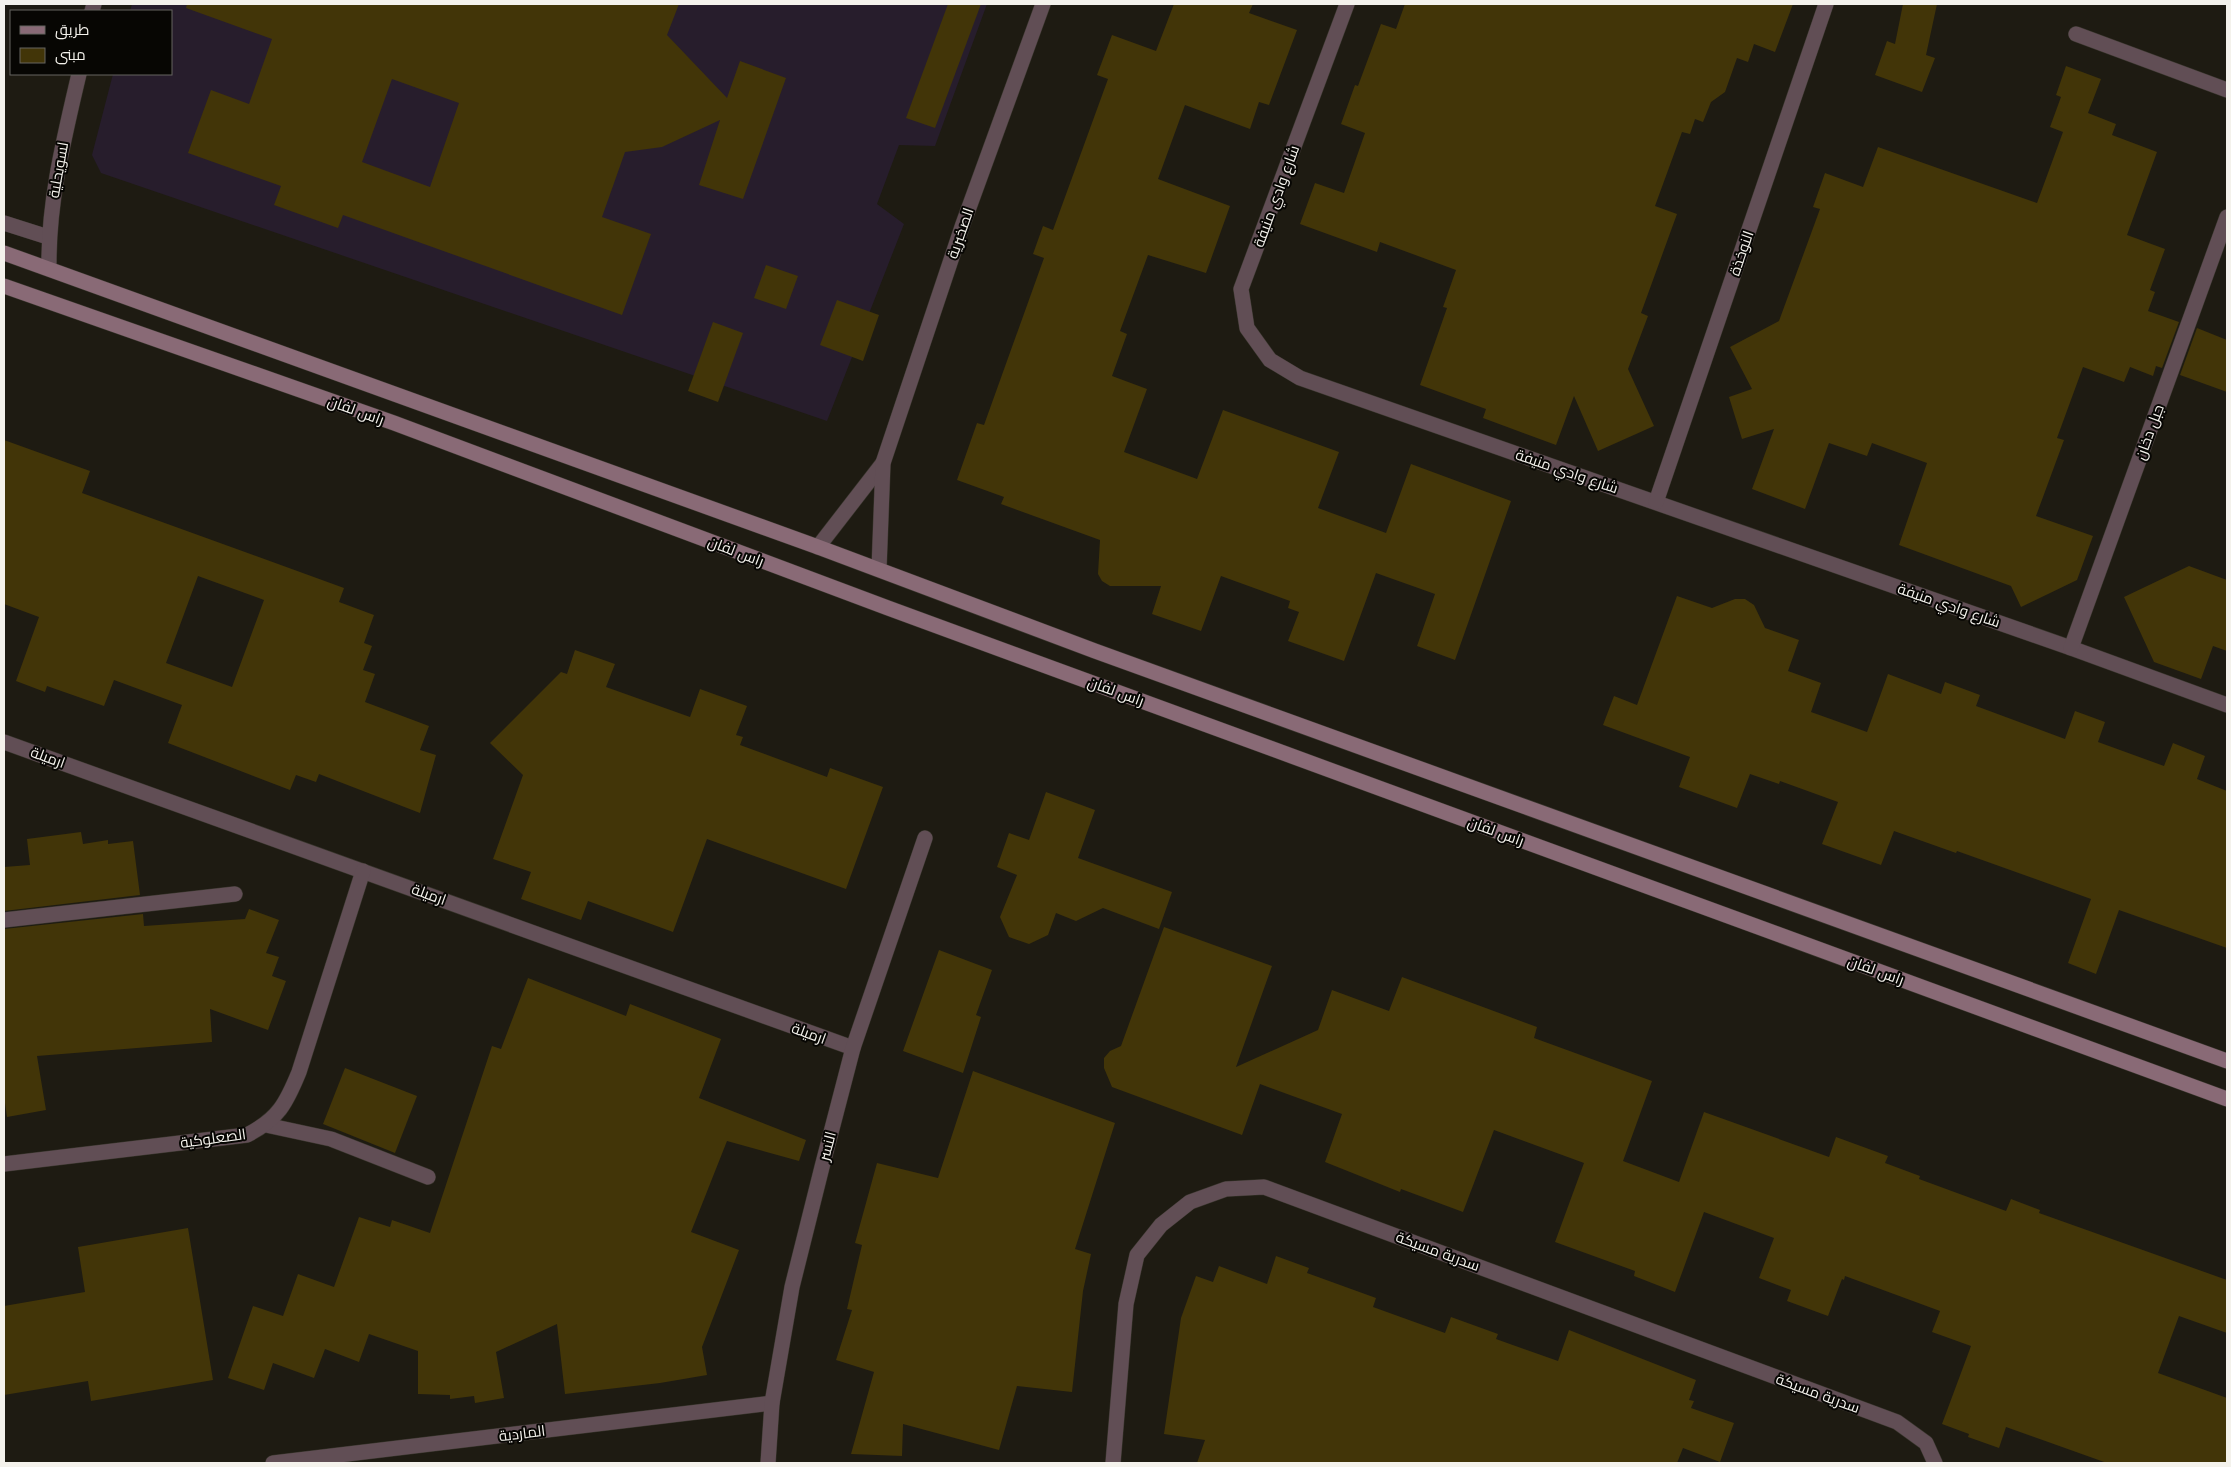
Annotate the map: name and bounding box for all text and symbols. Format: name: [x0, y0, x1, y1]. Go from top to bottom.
legend: [10, 10, 172, 75]
text: طريق: [55, 20, 89, 40]
text: مبنى: [55, 45, 86, 65]
street label: لسويحلية: [44, 141, 72, 199]
street label: شارع وادي منيفة: [1249, 142, 1306, 251]
street label: الصخبرية: [942, 205, 978, 261]
street label: النوخذة: [1724, 228, 1758, 278]
street label: راس لفان: [325, 391, 387, 430]
street label: جبل دخان: [2130, 402, 2169, 463]
street label: شارع وادي منيفة: [1512, 445, 1621, 500]
street label: راس لفان: [705, 532, 767, 571]
street label: شارع وادي منيفة: [1894, 579, 2003, 634]
street label: راس لفان: [1085, 672, 1147, 711]
street label: ارميلة: [28, 742, 68, 772]
street label: راس لفان: [1465, 812, 1527, 851]
street label: ارميلة: [409, 879, 449, 909]
street label: راس لفان: [1845, 951, 1907, 990]
street label: ارميلة: [789, 1018, 829, 1048]
street label: الصعلوكية: [179, 1124, 247, 1152]
street label: النسر: [814, 1129, 840, 1164]
street label: سدرية مسيكة: [1393, 1227, 1483, 1275]
street label: سدرية مسيكة: [1773, 1369, 1863, 1417]
street label: الماردية: [498, 1421, 546, 1445]

